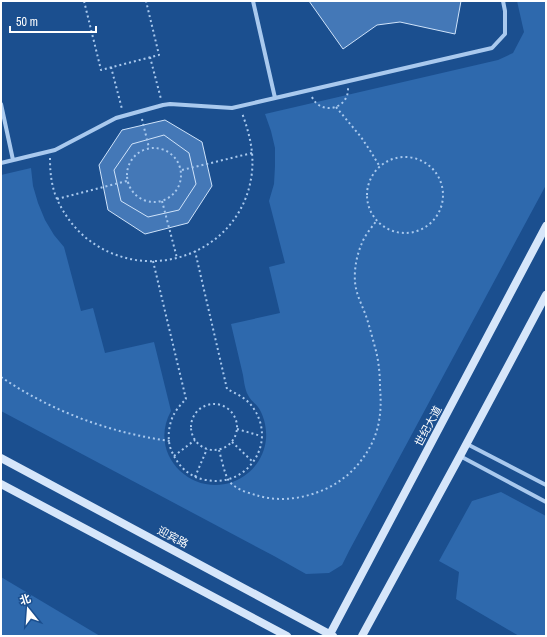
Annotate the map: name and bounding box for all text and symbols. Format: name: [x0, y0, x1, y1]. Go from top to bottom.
scale bar: [10, 8, 96, 34]
text: 50 m: [16, 14, 38, 30]
street label: 世纪大道: [411, 403, 445, 449]
street label: 迎宾路: [155, 523, 191, 551]
north arrow: [8, 589, 48, 629]
text: 北: [18, 591, 32, 608]

